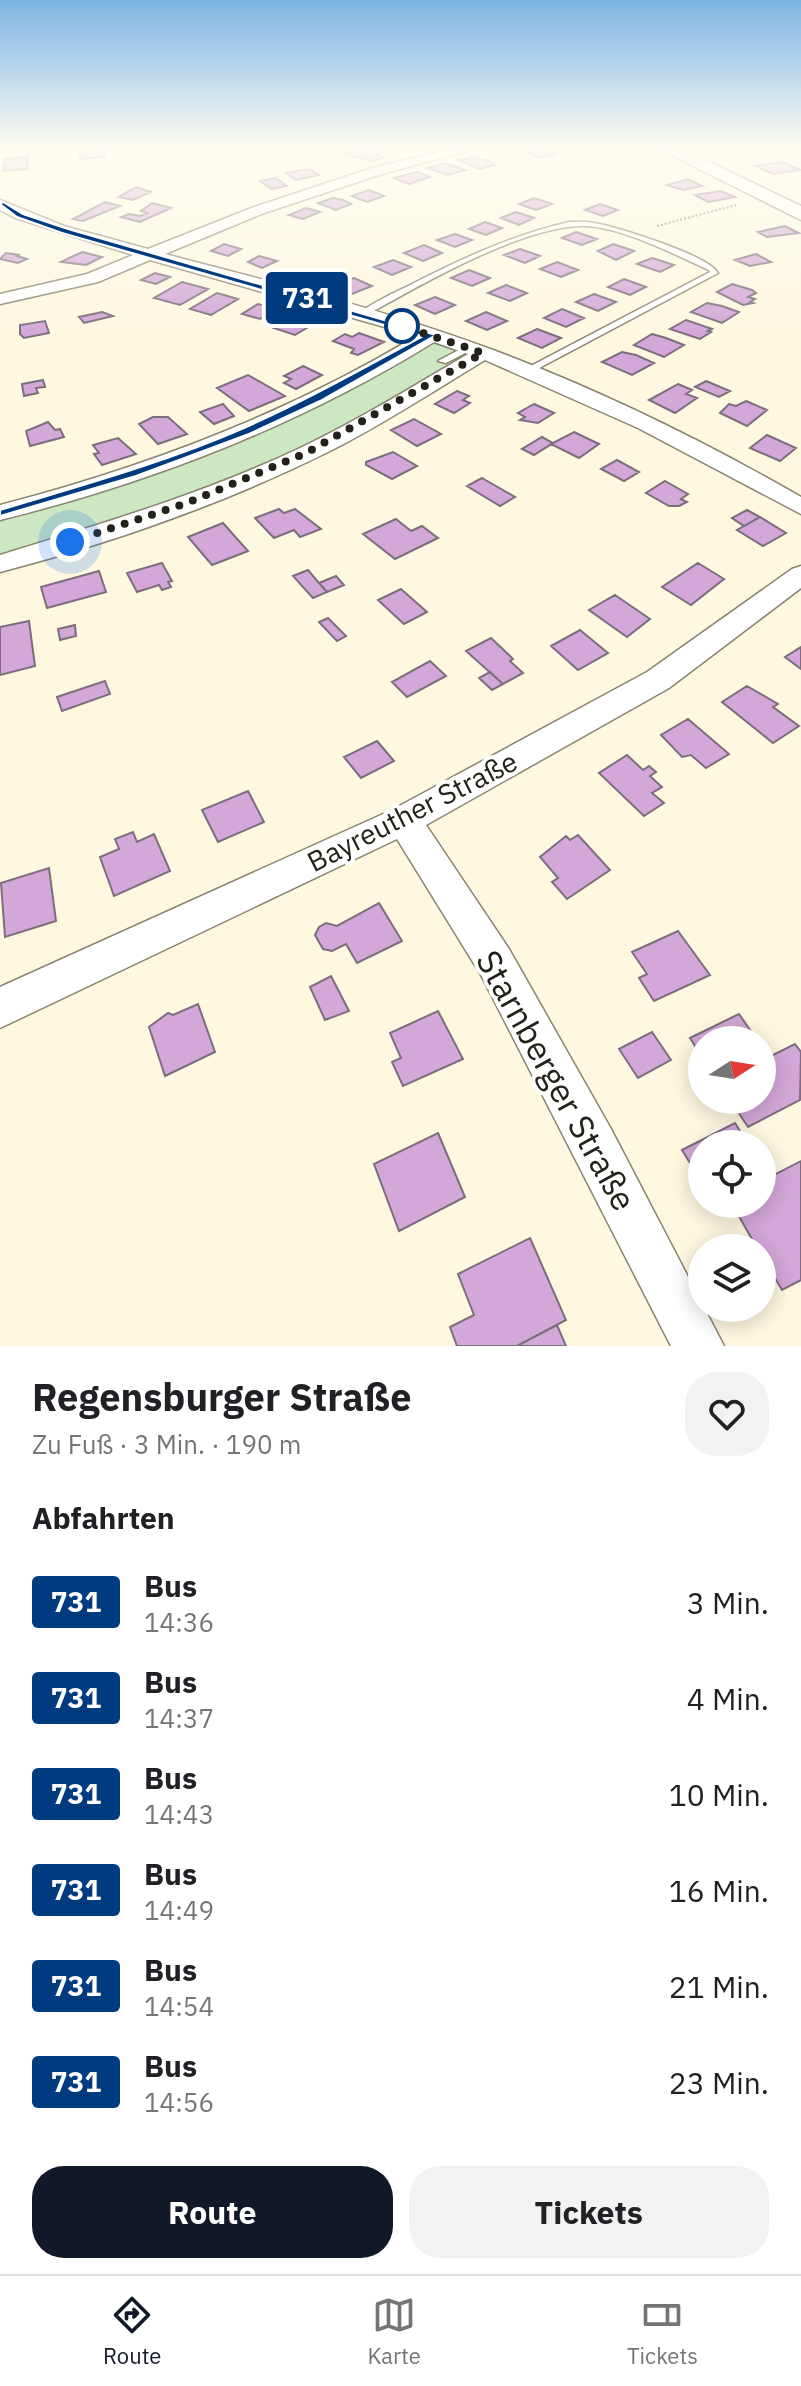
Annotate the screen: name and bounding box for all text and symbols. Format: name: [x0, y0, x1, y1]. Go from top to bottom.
line badge: 731: [261, 272, 353, 324]
text: 731: [282, 279, 332, 316]
unlabelled marker: [385, 309, 419, 343]
your location: [50, 522, 90, 562]
street label: Bayreuther Straße: [301, 742, 523, 880]
street label: Starnberger Straße: [467, 942, 647, 1218]
north arrow: [688, 1026, 776, 1114]
map controls: [688, 1026, 776, 1322]
button: locate: [688, 1130, 776, 1218]
button: layers: [688, 1234, 776, 1322]
text: Regensburger Straße: [32, 1372, 412, 1421]
button: heart: [685, 1372, 769, 1456]
text: Zu Fuß · 3 Min. · 190 m: [32, 1427, 301, 1461]
text: Abfahrten: [32, 1498, 175, 1537]
text: Bus: [144, 1566, 197, 1605]
text: 731: [51, 1583, 101, 1620]
text: 3 Min.: [687, 1583, 769, 1622]
text: 14:36: [144, 1605, 214, 1639]
text: Bus: [144, 1662, 197, 1701]
text: 731: [51, 1679, 101, 1716]
text: 4 Min.: [687, 1679, 769, 1718]
text: 14:37: [144, 1701, 214, 1735]
text: Bus: [144, 1758, 197, 1797]
text: 731: [51, 1775, 101, 1812]
text: 10 Min.: [669, 1775, 769, 1814]
text: 14:43: [144, 1797, 214, 1831]
text: Bus: [144, 1854, 197, 1893]
text: 731: [51, 1871, 101, 1908]
text: 16 Min.: [669, 1871, 769, 1910]
text: 14:49: [144, 1893, 214, 1927]
text: Bus: [144, 1950, 197, 1989]
text: 731: [51, 1967, 101, 2004]
text: 21 Min.: [669, 1967, 769, 2006]
text: 14:54: [144, 1989, 214, 2023]
text: Bus: [144, 2046, 197, 2085]
text: 731: [51, 2063, 101, 2100]
text: 23 Min.: [669, 2063, 769, 2102]
text: 14:56: [144, 2085, 214, 2119]
button: Route: [32, 2166, 393, 2258]
button: Tickets: [409, 2166, 769, 2258]
tab: Route: [103, 2293, 161, 2370]
tab: Karte: [368, 2293, 421, 2370]
tab: Tickets: [627, 2293, 698, 2370]

